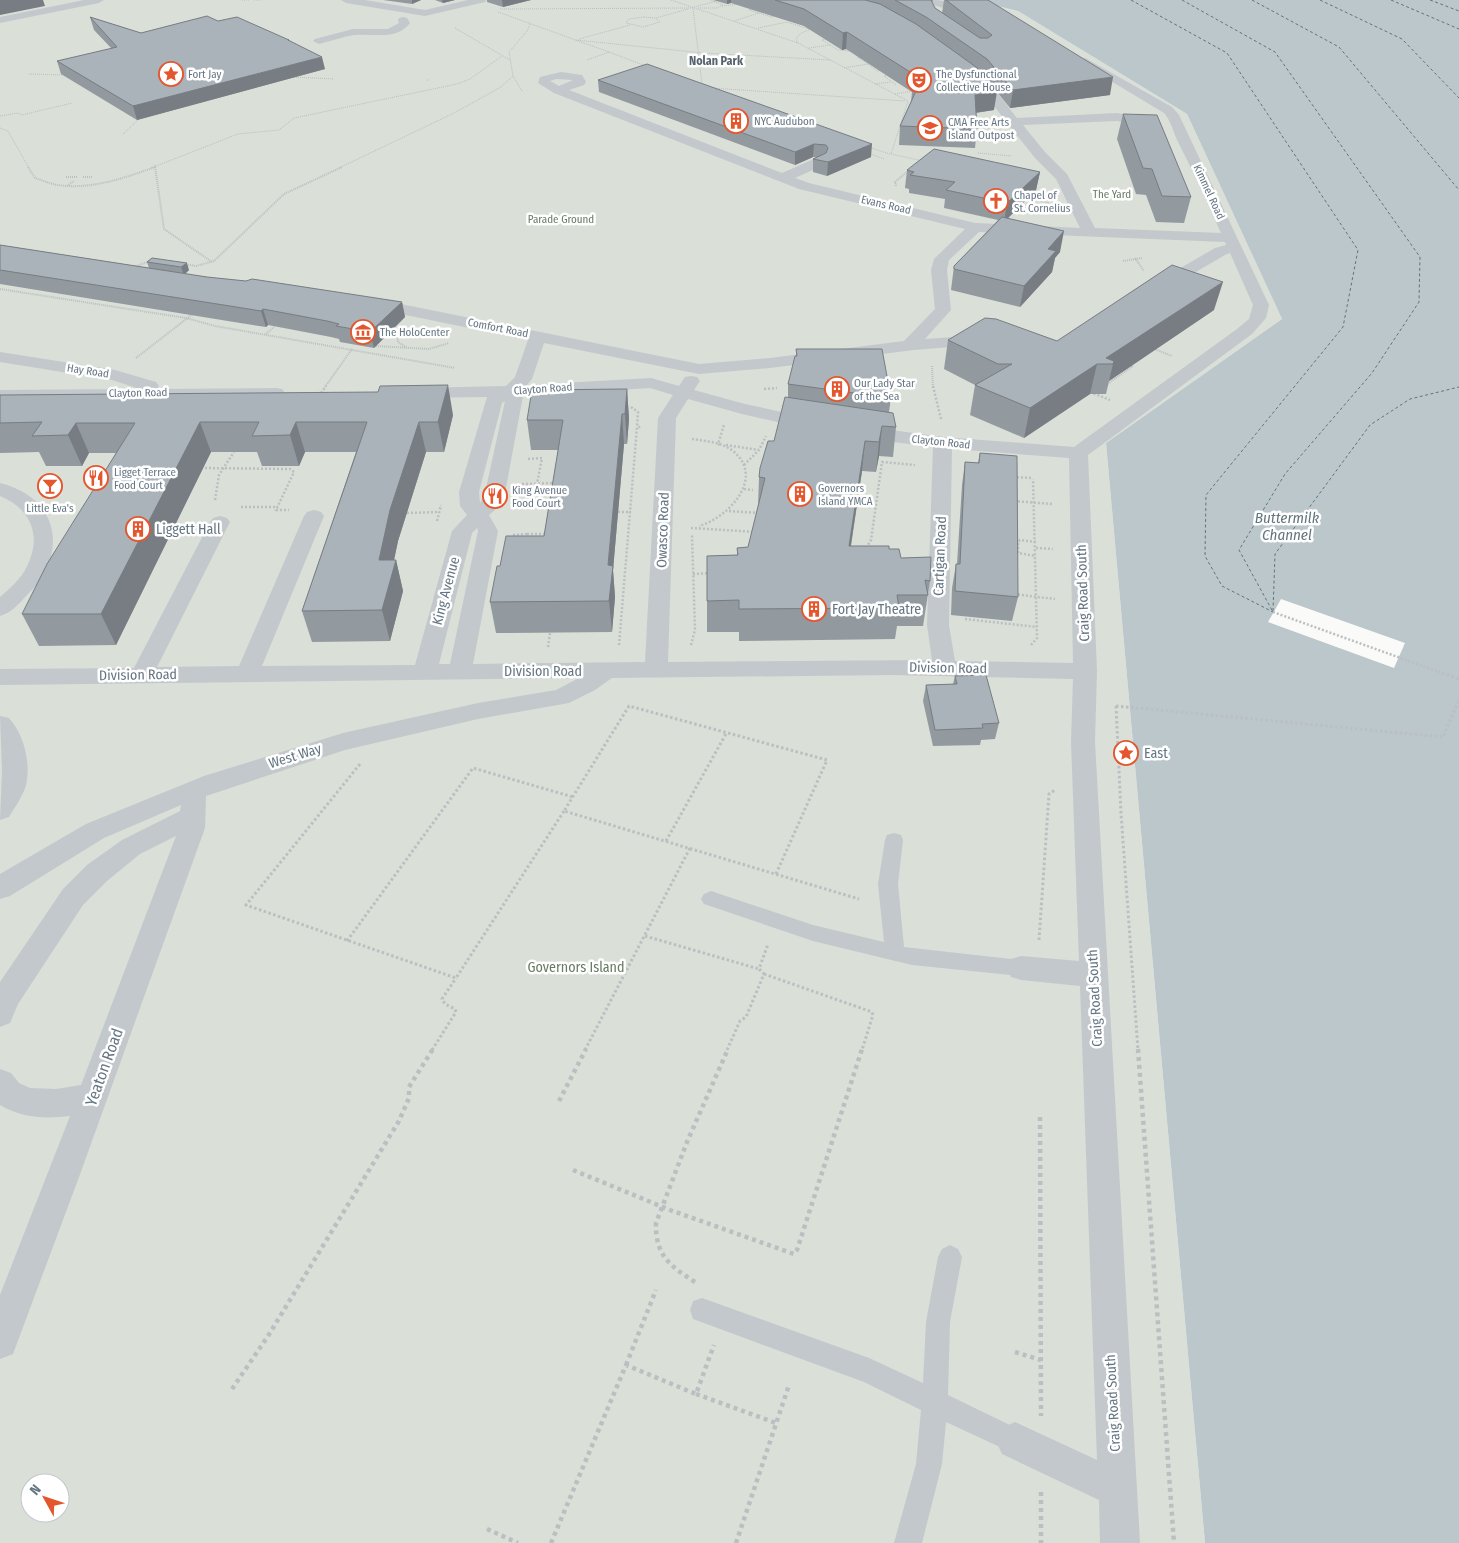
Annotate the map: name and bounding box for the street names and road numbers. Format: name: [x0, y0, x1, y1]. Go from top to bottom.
street label: Kimmel Road: [1191, 162, 1227, 222]
street label: Evans Road: [860, 193, 912, 217]
street label: Comfort Road: [467, 316, 529, 340]
street label: Hay Road: [66, 361, 110, 381]
street label: Clayton Road: [513, 380, 573, 398]
street label: Clayton Road: [108, 386, 168, 400]
street label: Clayton Road: [911, 432, 971, 452]
street label: Owasco Road: [653, 492, 673, 568]
street label: Cartigan Road: [930, 516, 950, 596]
street label: Craig Road South: [1073, 544, 1093, 642]
street label: King Avenue: [429, 555, 463, 627]
street label: Division Road: [909, 659, 987, 677]
street label: Division Road: [504, 663, 582, 680]
street label: Division Road: [99, 666, 177, 684]
street label: West Way: [267, 740, 324, 772]
street label: Craig Road South: [1084, 949, 1106, 1047]
street label: Yeaton Road: [81, 1026, 127, 1108]
street label: Craig Road South: [1102, 1354, 1124, 1452]

